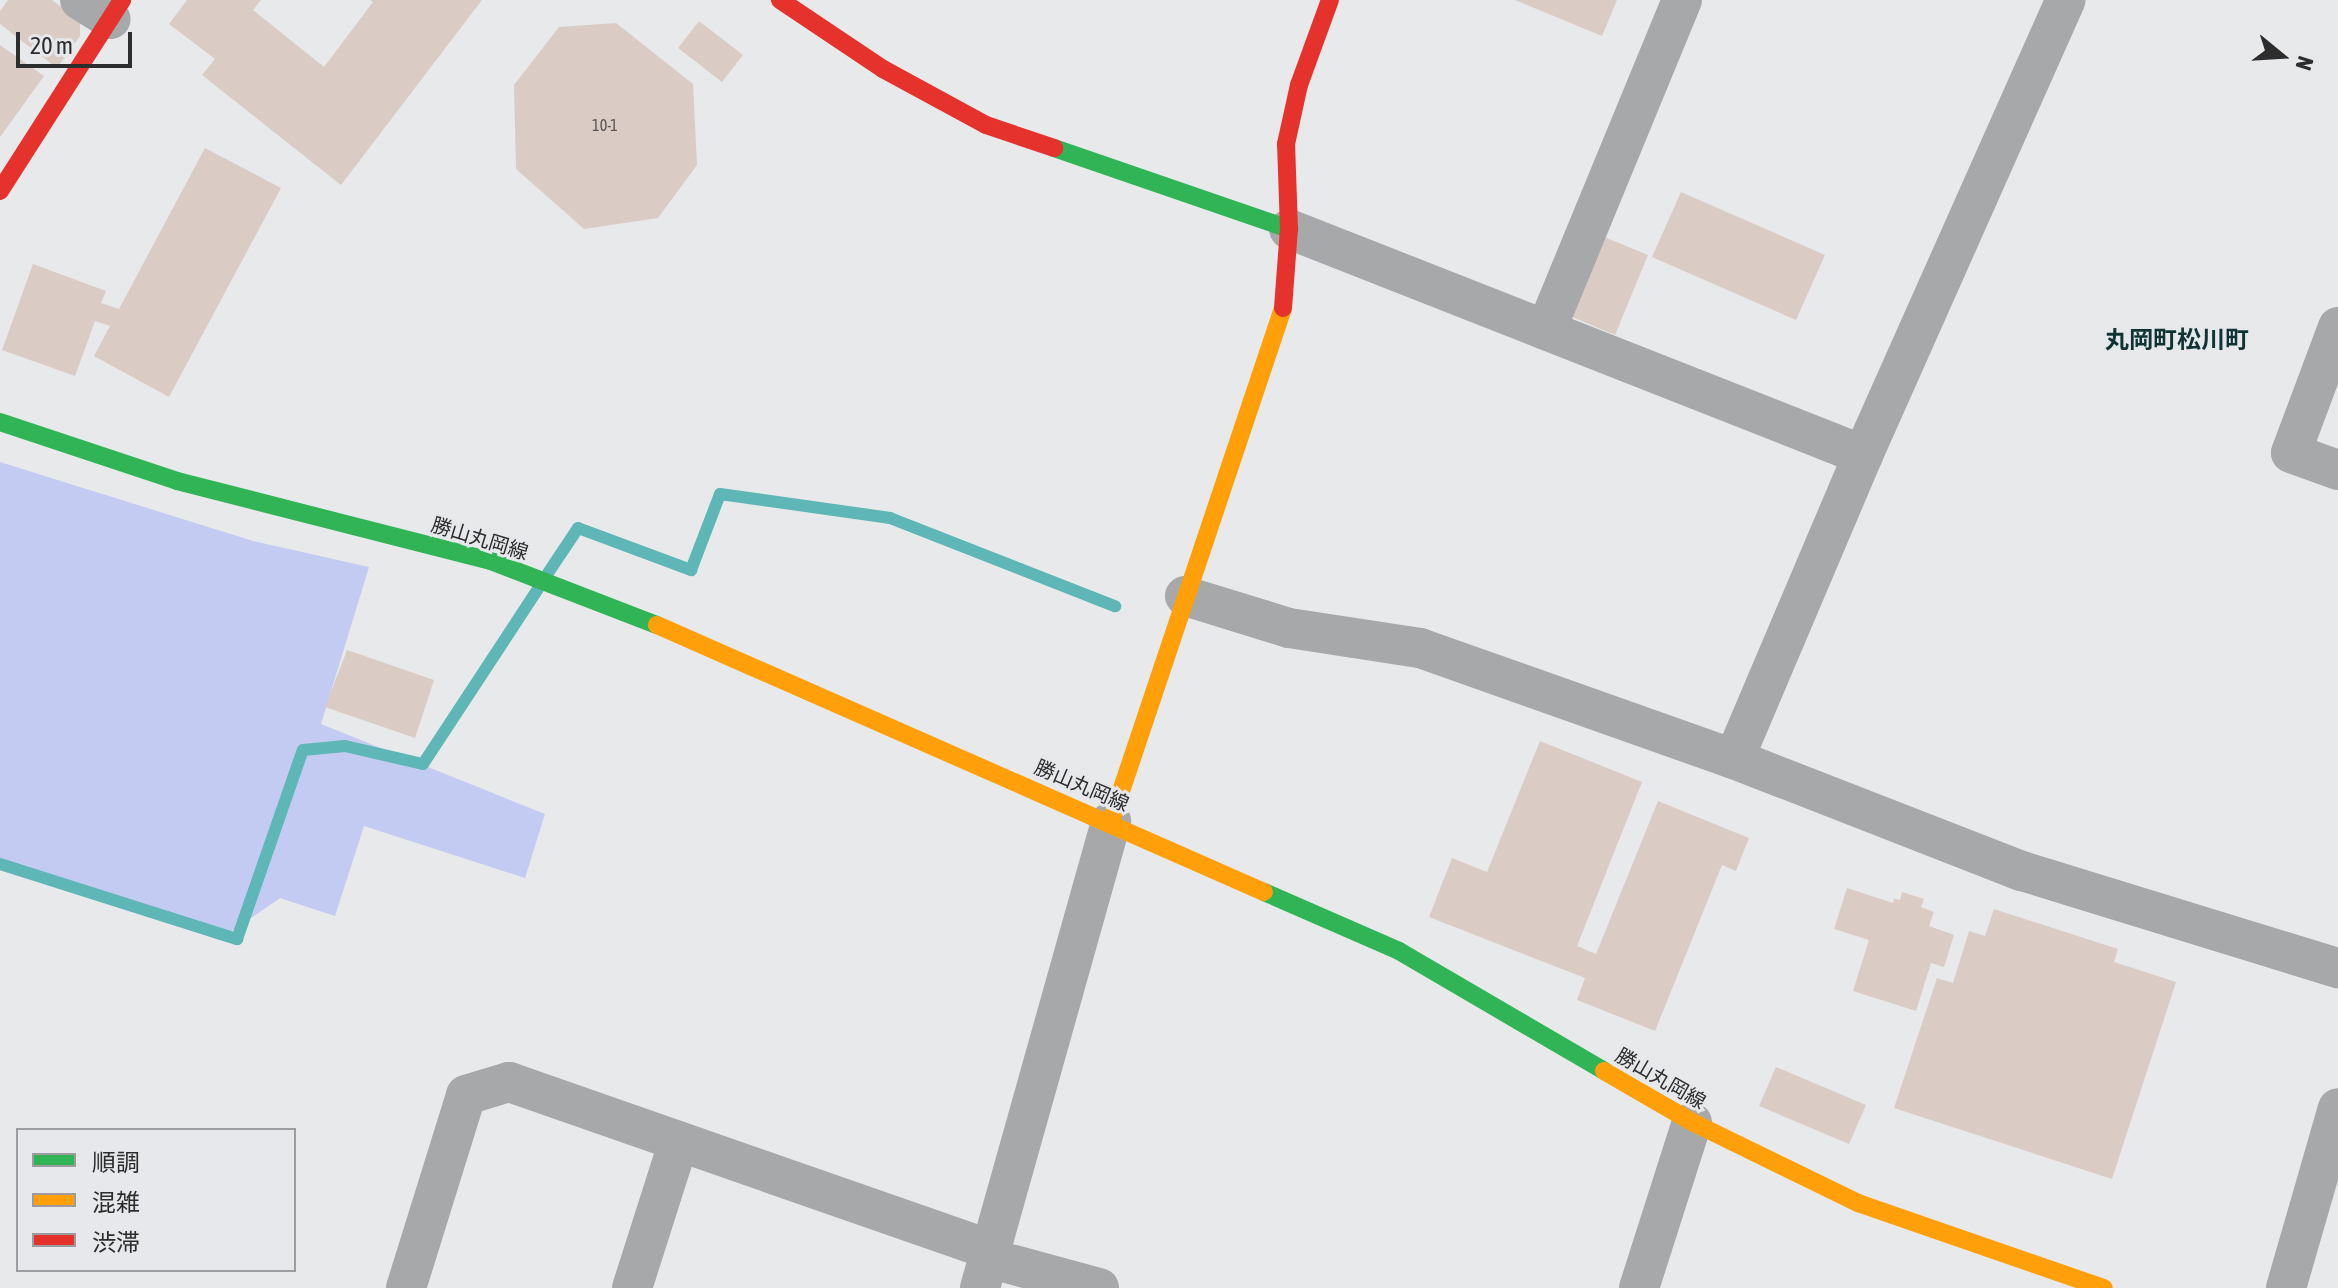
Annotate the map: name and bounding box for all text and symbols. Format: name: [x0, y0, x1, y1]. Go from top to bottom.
scale bar: [20, 16, 136, 66]
north arrow: [2242, 16, 2322, 96]
text: 20 m: [30, 32, 73, 59]
text: N: [2290, 53, 2319, 74]
house number: 10-1: [592, 115, 618, 135]
district label: 丸岡町松川町: [2105, 326, 2249, 354]
street label: 勝山丸岡線: [429, 512, 531, 564]
street label: 勝山丸岡線: [1031, 754, 1133, 816]
street label: 勝山丸岡線: [1612, 1043, 1710, 1113]
legend: [16, 1128, 296, 1272]
text: 順調: [92, 1149, 140, 1176]
text: 混雑: [92, 1189, 140, 1216]
text: 渋滞: [92, 1229, 140, 1256]

